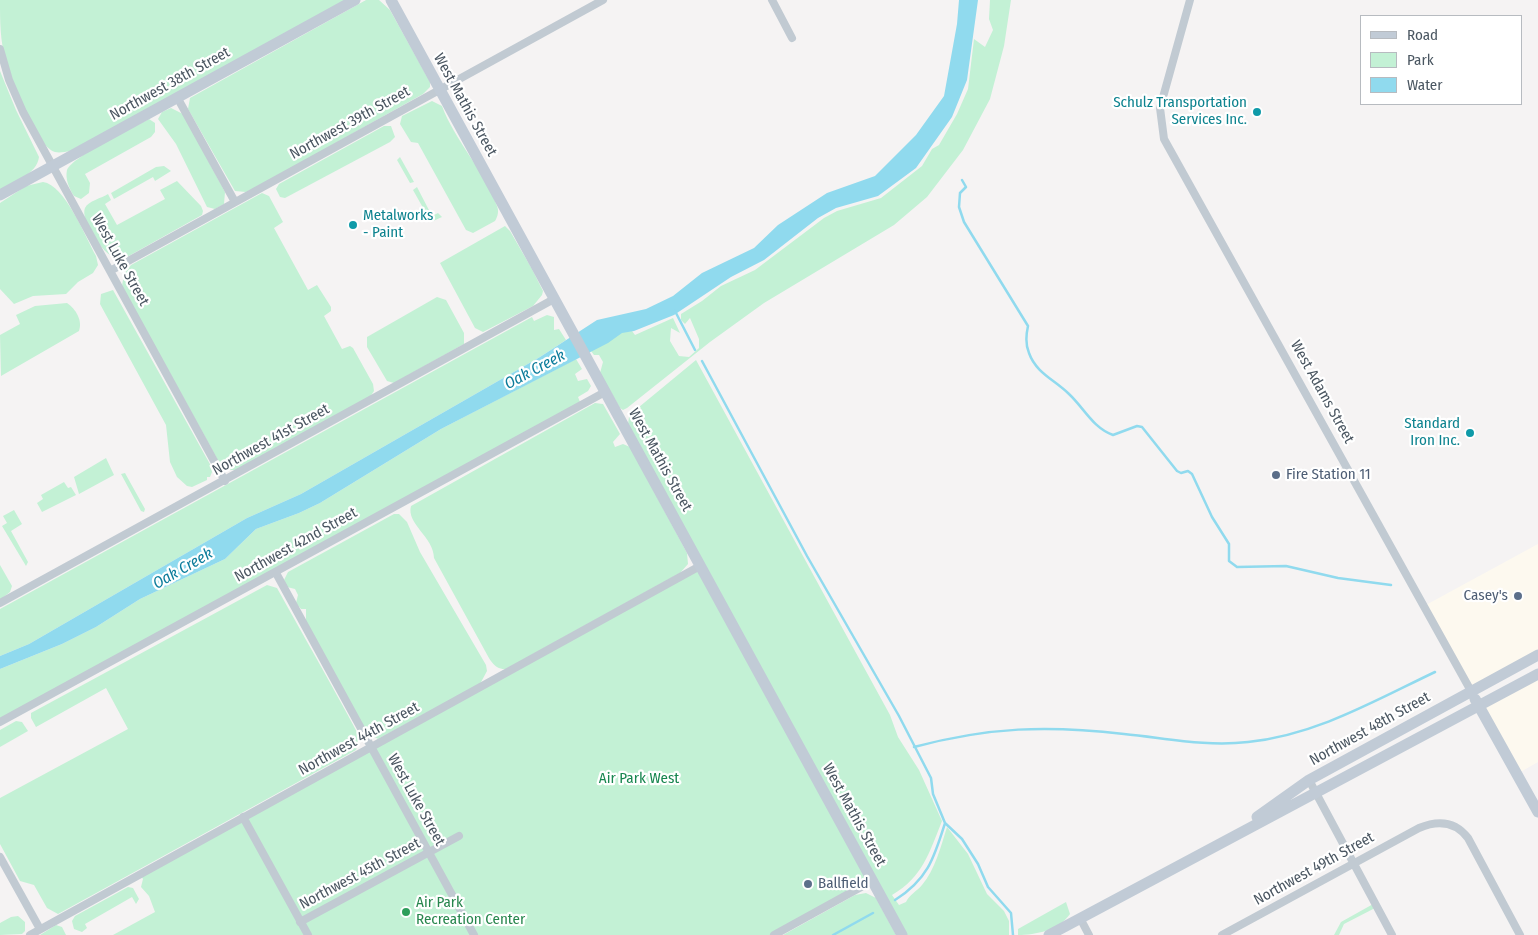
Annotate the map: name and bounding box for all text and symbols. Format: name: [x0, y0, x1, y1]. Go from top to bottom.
legend: [1360, 15, 1523, 105]
text: Road: [1407, 26, 1438, 44]
street label: Northwest 38th Street: [107, 44, 233, 124]
street label: West Mathis Street: [429, 50, 501, 160]
text: Park: [1407, 51, 1434, 69]
text: Water: [1407, 76, 1442, 94]
street label: Northwest 39th Street: [287, 83, 413, 163]
place label: Schulz Transportation Services Inc.: [1113, 94, 1247, 129]
marker: Schulz Transportation Services Inc.: [1251, 106, 1263, 118]
place label: Metalworks - Paint: [363, 207, 433, 242]
street label: West Luke Street: [87, 211, 153, 309]
marker: Metalworks - Paint: [347, 219, 359, 231]
street label: West Adams Street: [1286, 337, 1358, 447]
water label: Oak Creek: [501, 346, 569, 394]
street label: Northwest 41st Street: [209, 400, 333, 480]
street label: West Mathis Street: [624, 405, 696, 515]
place label: Standard Iron Inc.: [1404, 415, 1460, 450]
marker: Standard Iron Inc.: [1464, 427, 1476, 439]
place label: Fire Station 11: [1286, 466, 1371, 484]
marker: Fire Station 11: [1270, 469, 1282, 481]
street label: Northwest 42nd Street: [232, 504, 360, 586]
water label: Oak Creek: [150, 544, 216, 594]
place label: Casey's: [1464, 587, 1508, 605]
marker: Casey's: [1512, 590, 1524, 602]
street label: Northwest 48th Street: [1307, 688, 1433, 770]
street label: Northwest 44th Street: [296, 698, 422, 780]
street label: West Luke Street: [383, 751, 449, 849]
street label: West Mathis Street: [818, 760, 890, 870]
park label: Air Park West: [599, 770, 679, 788]
street label: Northwest 49th Street: [1251, 828, 1377, 910]
street label: Northwest 45th Street: [297, 835, 423, 913]
place label: Ballfield: [818, 875, 869, 893]
marker: Ballfield: [802, 878, 814, 890]
place label: Air Park Recreation Center: [416, 894, 525, 929]
marker: Air Park Recreation Center: [400, 906, 412, 918]

